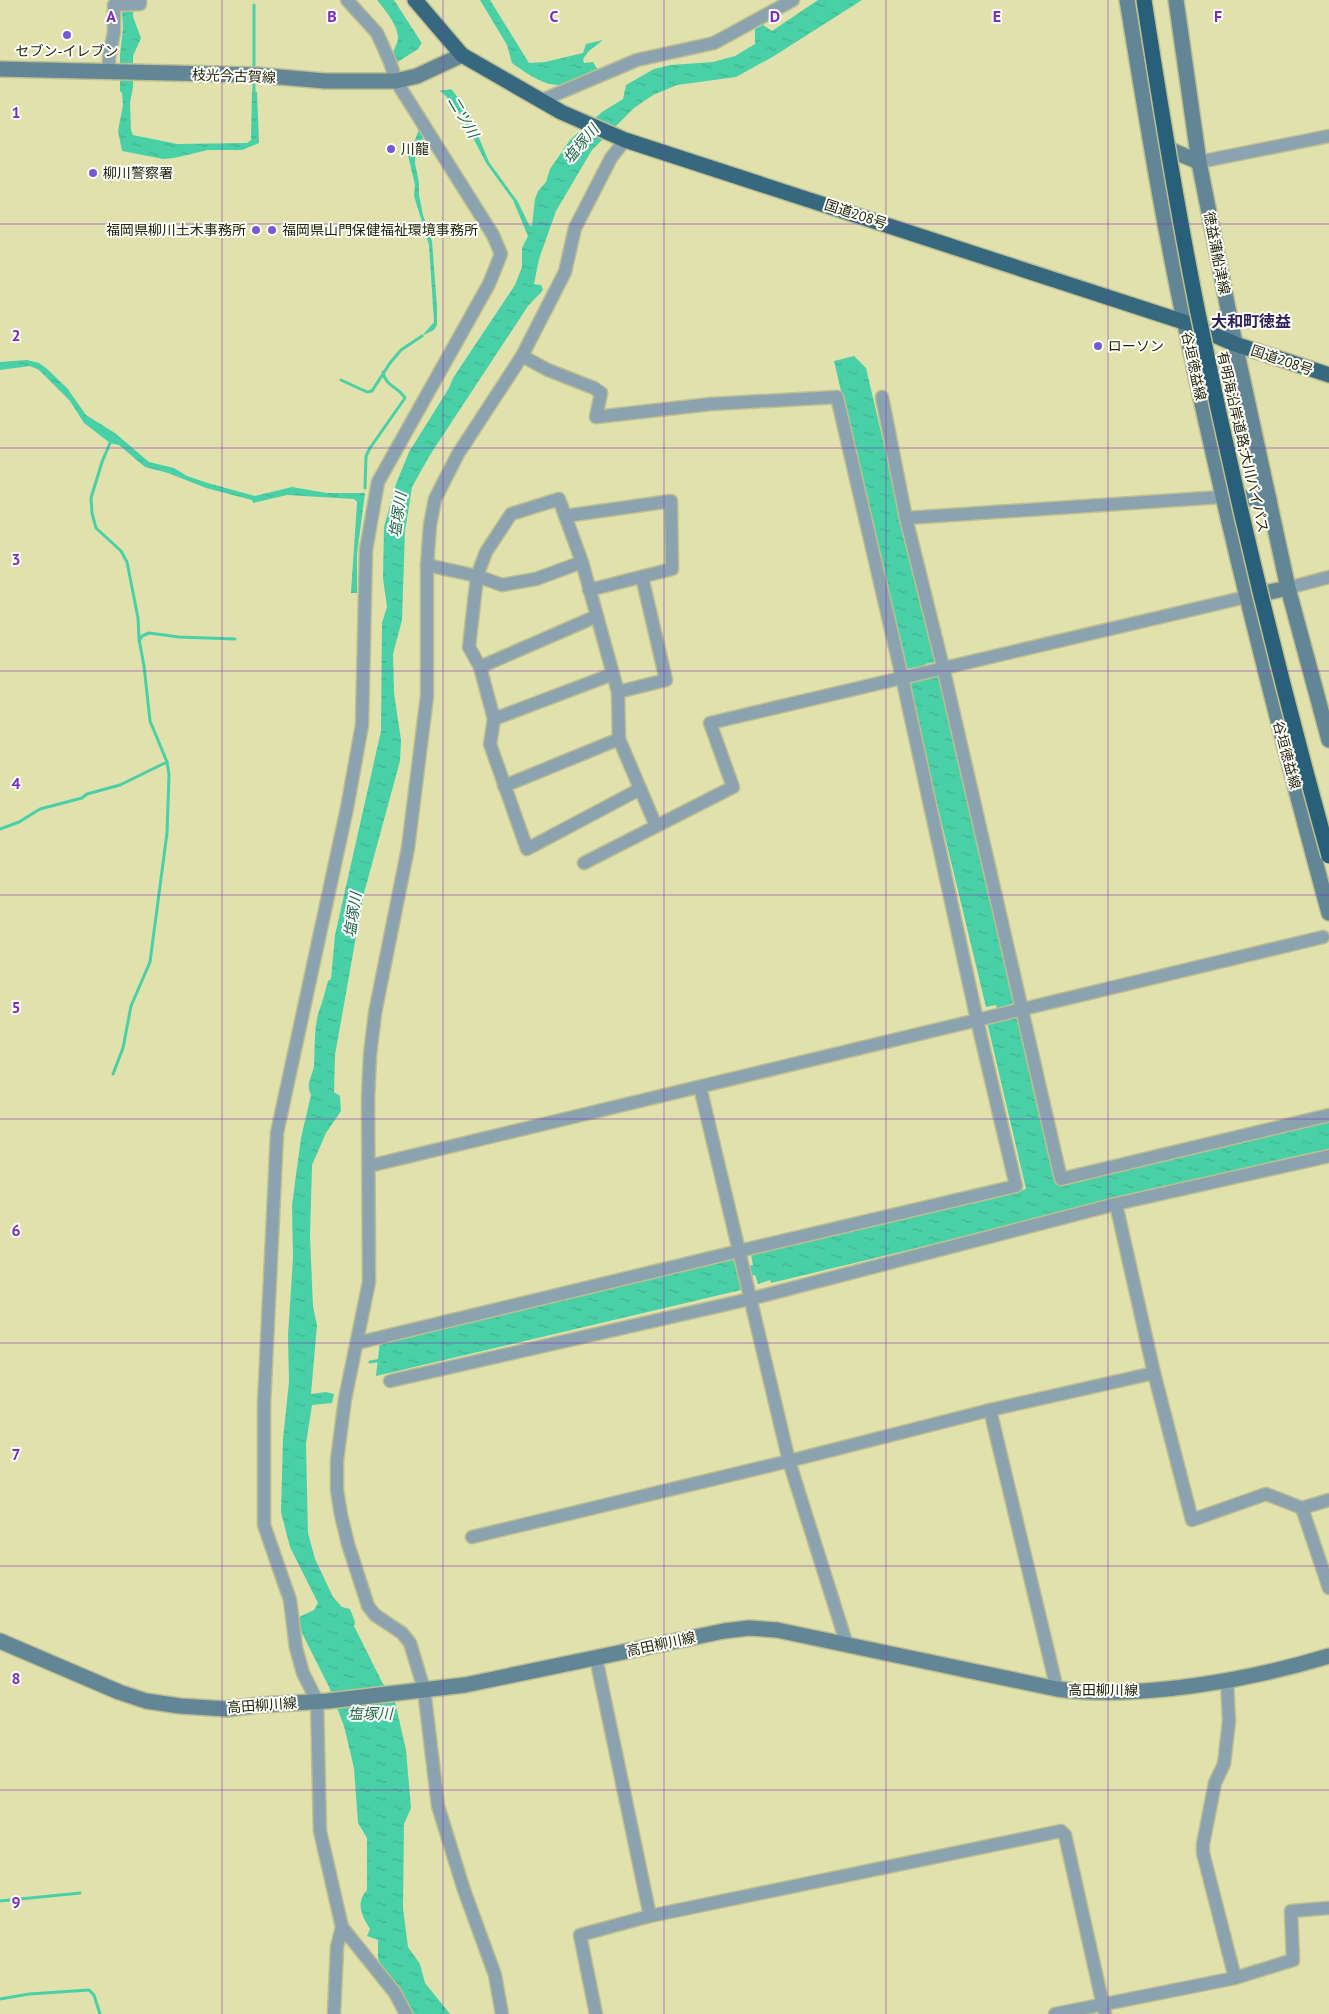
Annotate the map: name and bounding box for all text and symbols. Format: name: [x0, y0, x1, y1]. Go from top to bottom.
text: A: [106, 6, 116, 26]
text: B: [327, 6, 337, 26]
text: C: [550, 6, 559, 26]
text: D: [770, 6, 780, 26]
text: E: [993, 6, 1001, 26]
text: F: [1214, 6, 1222, 26]
marker: セブン-イレブン: [61, 29, 73, 41]
place label: セブン-イレブン: [15, 42, 119, 60]
street label: 枝光今古賀線: [192, 66, 276, 86]
water label: 二ツ川: [444, 93, 484, 143]
text: 1: [11, 102, 21, 122]
water label: 塩塚川: [559, 119, 604, 167]
place label: 川龍: [401, 140, 429, 158]
marker: 川龍: [385, 143, 397, 155]
place label: 柳川警察署: [103, 164, 173, 182]
marker: 柳川警察署: [87, 167, 99, 179]
street label: 国道208号: [822, 195, 890, 233]
street label: 徳益蒲船津線: [1200, 210, 1234, 296]
place label: 福岡県柳川土木事務所: [106, 221, 246, 239]
place label: 福岡県山門保健福祉環境事務所: [282, 221, 478, 239]
marker: 福岡県柳川土木事務所: [250, 224, 262, 236]
marker: 福岡県山門保健福祉環境事務所: [266, 224, 278, 236]
district label: 大和町徳益: [1211, 311, 1291, 331]
text: 2: [11, 325, 21, 345]
street label: 谷垣徳益線: [1178, 330, 1210, 402]
place label: ローソン: [1108, 337, 1164, 355]
marker: ローソン: [1092, 340, 1104, 352]
street label: 国道208号: [1248, 341, 1316, 379]
street label: 有明海沿岸道路;大川バイパス: [1213, 350, 1273, 534]
water label: 塩塚川: [385, 489, 411, 539]
text: 3: [11, 549, 21, 569]
street label: 谷垣徳益線: [1269, 719, 1305, 791]
text: 4: [11, 773, 21, 793]
water label: 塩塚川: [340, 889, 366, 939]
text: 5: [11, 997, 21, 1017]
text: 6: [11, 1220, 21, 1240]
text: 7: [11, 1444, 21, 1464]
street label: 高田柳川線: [625, 1628, 697, 1660]
text: 8: [11, 1668, 21, 1688]
street label: 高田柳川線: [1068, 1681, 1138, 1699]
street label: 高田柳川線: [226, 1694, 298, 1716]
water label: 塩塚川: [347, 1704, 394, 1723]
text: 9: [11, 1892, 21, 1912]

